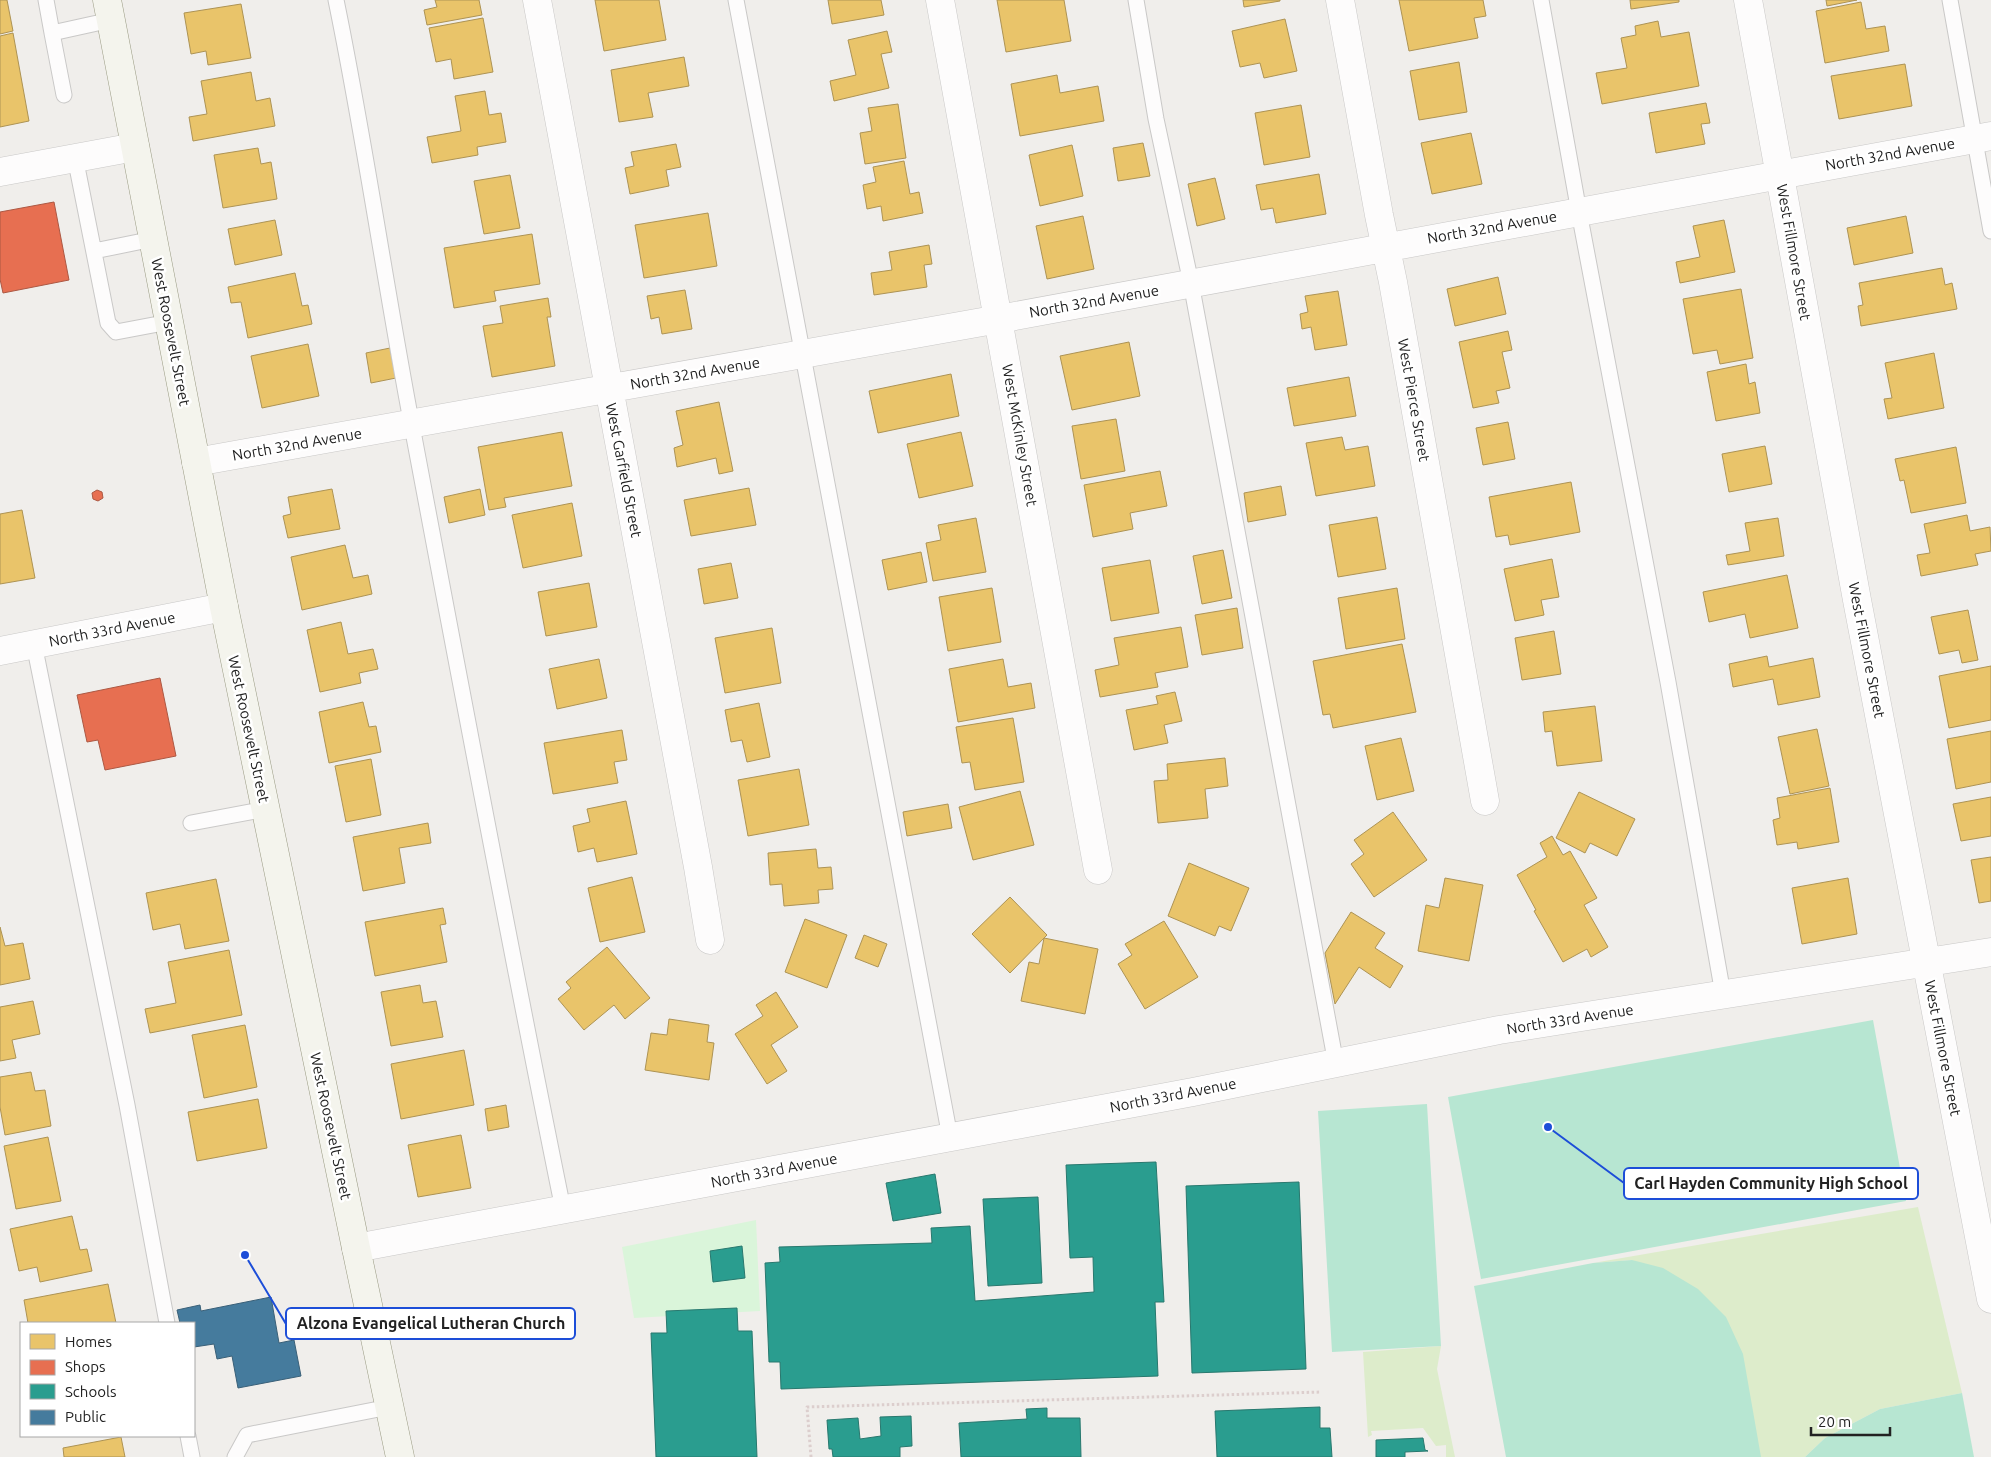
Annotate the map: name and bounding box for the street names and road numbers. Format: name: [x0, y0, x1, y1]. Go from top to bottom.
street label: North 32nd Avenue: [1824, 134, 1956, 174]
street label: West Fillmore Street: [1774, 182, 1814, 322]
street label: North 32nd Avenue: [1426, 207, 1558, 247]
street label: West Roosevelt Street: [148, 257, 194, 407]
street label: North 32nd Avenue: [1028, 281, 1160, 321]
street label: West Pierce Street: [1395, 337, 1433, 463]
street label: North 32nd Avenue: [629, 353, 761, 393]
street label: West McKinley Street: [999, 363, 1041, 508]
street label: West Garfield Street: [603, 401, 645, 539]
street label: North 32nd Avenue: [231, 424, 363, 464]
street label: West Fillmore Street: [1845, 581, 1889, 720]
street label: North 33rd Avenue: [47, 608, 177, 650]
street label: West Roosevelt Street: [225, 654, 273, 804]
street label: West Fillmore Street: [1921, 979, 1965, 1118]
street label: North 33rd Avenue: [1505, 1001, 1635, 1037]
street label: West Roosevelt Street: [307, 1051, 355, 1201]
street label: North 33rd Avenue: [1108, 1074, 1238, 1116]
street label: North 33rd Avenue: [709, 1149, 839, 1191]

